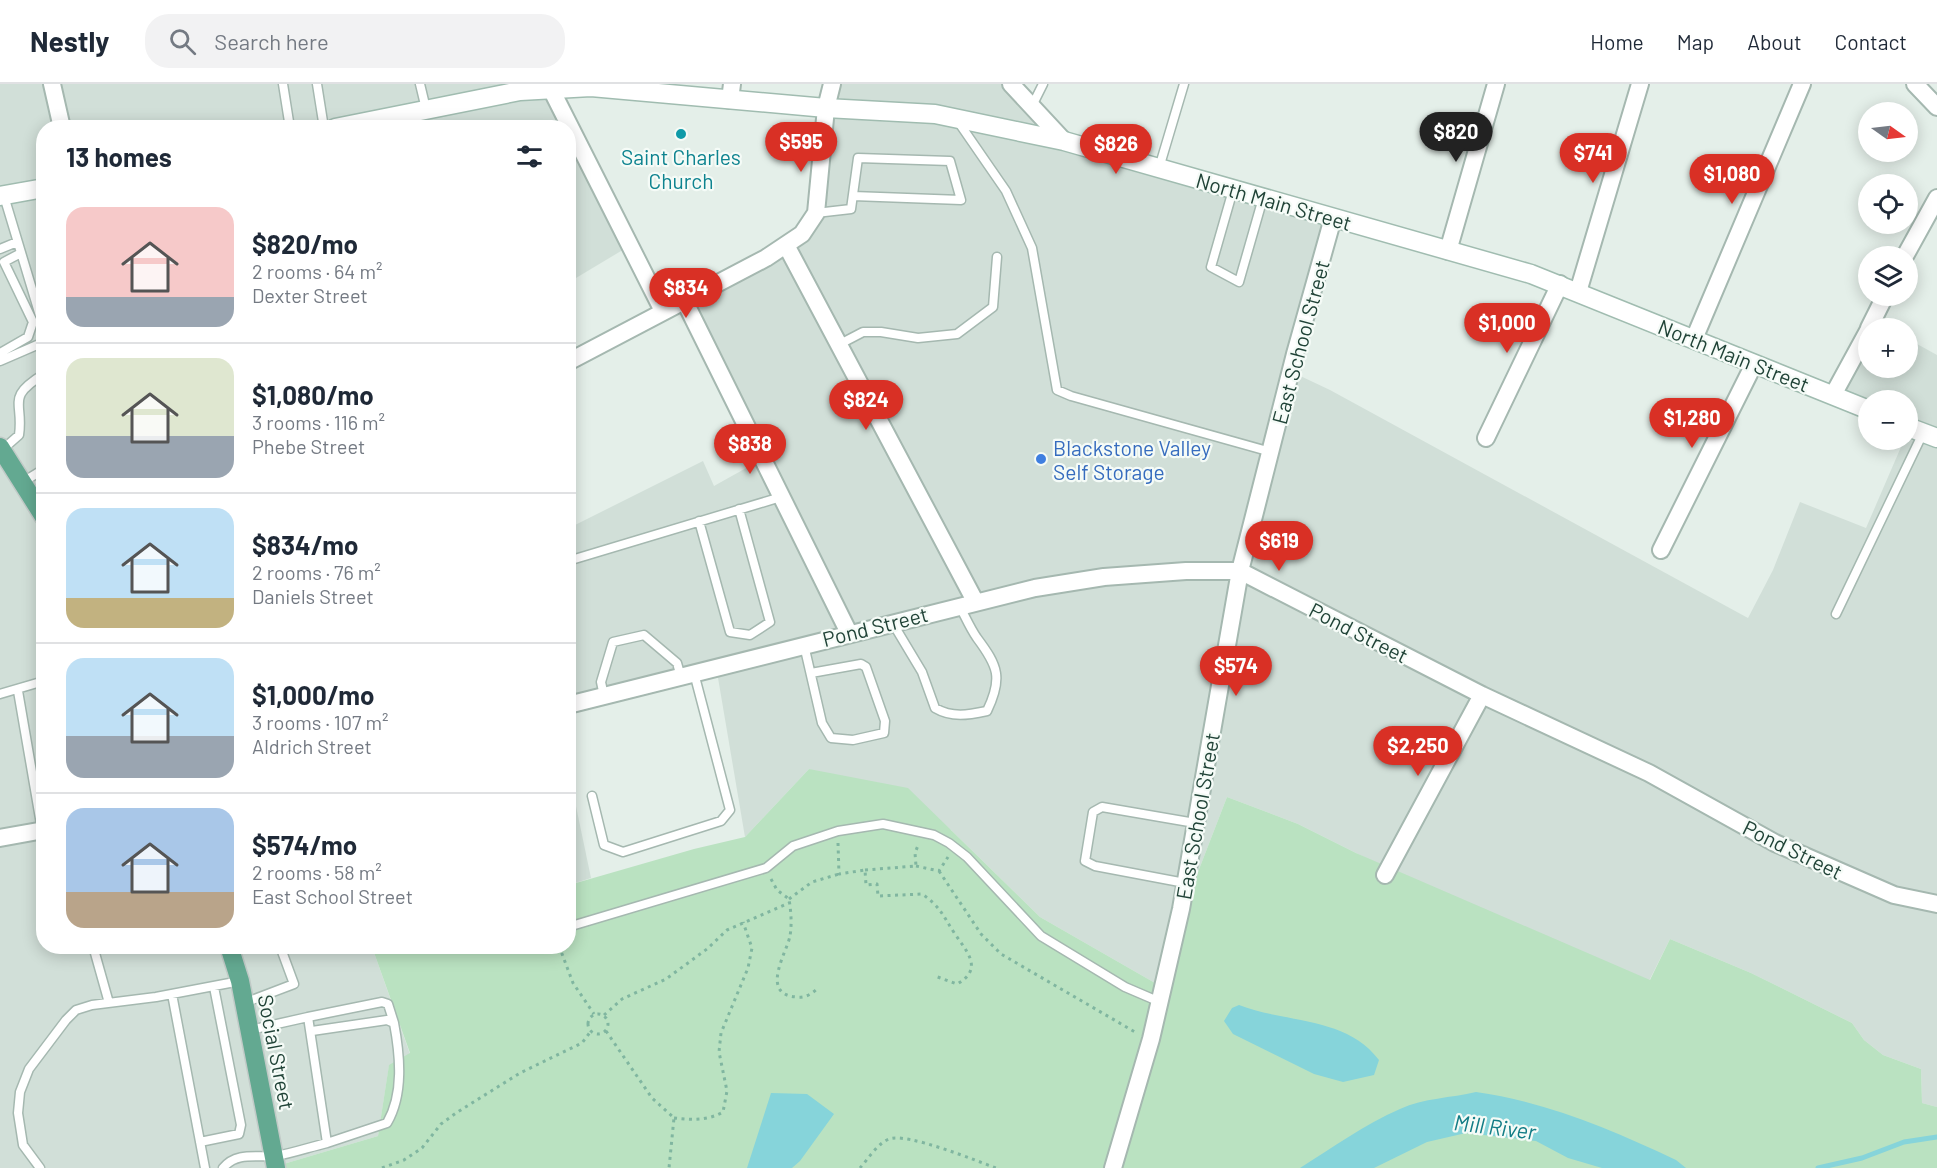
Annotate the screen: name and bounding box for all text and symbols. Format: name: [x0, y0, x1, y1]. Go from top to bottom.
search box: [145, 14, 565, 68]
text: Nestly: [30, 24, 109, 58]
icon: search: [166, 25, 199, 58]
text: Search here: [214, 28, 329, 54]
text: Home: [1590, 29, 1644, 54]
text: Map: [1677, 29, 1714, 54]
text: About: [1747, 29, 1802, 54]
text: Contact: [1835, 29, 1907, 54]
north arrow: [1858, 102, 1918, 162]
map controls: [1858, 102, 1918, 450]
pin: $820: [1420, 112, 1492, 163]
text: $820: [1434, 119, 1478, 143]
pin: $595: [765, 122, 837, 173]
pin: $826: [1080, 124, 1152, 175]
marker: Saint Charles Church: [674, 127, 688, 141]
text: $595: [779, 129, 823, 153]
text: $826: [1094, 131, 1138, 155]
pin: $741: [1557, 133, 1629, 184]
icon: filters: [513, 140, 546, 173]
text: $741: [1574, 140, 1612, 164]
text: 13 homes: [66, 141, 172, 172]
place label: Saint Charles Church: [621, 144, 741, 193]
pin: $1,080: [1683, 154, 1781, 205]
text: $1,080: [1704, 161, 1760, 185]
street label: North Main Street: [1193, 167, 1355, 235]
button: locate: [1858, 174, 1918, 234]
text: $820/mo: [252, 228, 358, 259]
icon: home: [114, 231, 186, 303]
button: layers: [1858, 246, 1918, 306]
street label: East School Street: [1266, 257, 1334, 427]
text: 2 rooms · 64 m²: [252, 259, 382, 283]
pin: $834: [650, 268, 722, 319]
text: $834: [663, 275, 709, 299]
text: Dexter Street: [252, 283, 368, 307]
pin: $1,000: [1458, 303, 1556, 354]
text: $1,000: [1478, 310, 1536, 334]
street label: North Main Street: [1655, 313, 1813, 397]
button: +: [1858, 318, 1918, 378]
text: $1,080/mo: [252, 379, 374, 410]
pin: $824: [830, 380, 902, 431]
icon: home: [114, 382, 186, 454]
text: $824: [843, 387, 889, 411]
button: −: [1858, 390, 1918, 450]
pin: $1,280: [1643, 398, 1741, 449]
text: $1,280: [1663, 405, 1721, 429]
text: 3 rooms · 116 m²: [252, 410, 385, 434]
pin: $838: [714, 424, 786, 475]
text: $838: [728, 431, 772, 455]
text: Phebe Street: [252, 434, 365, 458]
place label: Blackstone Valley Self Storage: [1053, 435, 1211, 484]
marker: Blackstone Valley Self Storage: [1034, 452, 1048, 466]
pin: $619: [1243, 521, 1315, 572]
text: $619: [1259, 528, 1299, 552]
text: $834/mo: [252, 529, 358, 560]
icon: home: [114, 532, 186, 604]
text: 2 rooms · 76 m²: [252, 560, 381, 584]
text: Daniels Street: [252, 584, 374, 608]
street label: Pond Street: [1305, 596, 1413, 668]
street label: Pond Street: [820, 601, 930, 651]
pin: $574: [1200, 646, 1272, 697]
text: $574: [1214, 653, 1258, 677]
text: $1,000/mo: [252, 679, 374, 710]
icon: home: [114, 682, 186, 754]
text: 3 rooms · 107 m²: [252, 710, 388, 734]
pin: $2,250: [1369, 726, 1467, 777]
street label: East School Street: [1170, 731, 1224, 901]
text: $2,250: [1387, 733, 1449, 757]
text: Aldrich Street: [252, 734, 372, 758]
street label: Pond Street: [1739, 814, 1847, 884]
text: $574/mo: [252, 829, 357, 860]
icon: home: [114, 832, 186, 904]
text: 2 rooms · 58 m²: [252, 860, 382, 884]
text: East School Street: [252, 884, 413, 908]
street label: Social Street: [254, 992, 300, 1112]
water label: Mill River: [1453, 1108, 1539, 1144]

